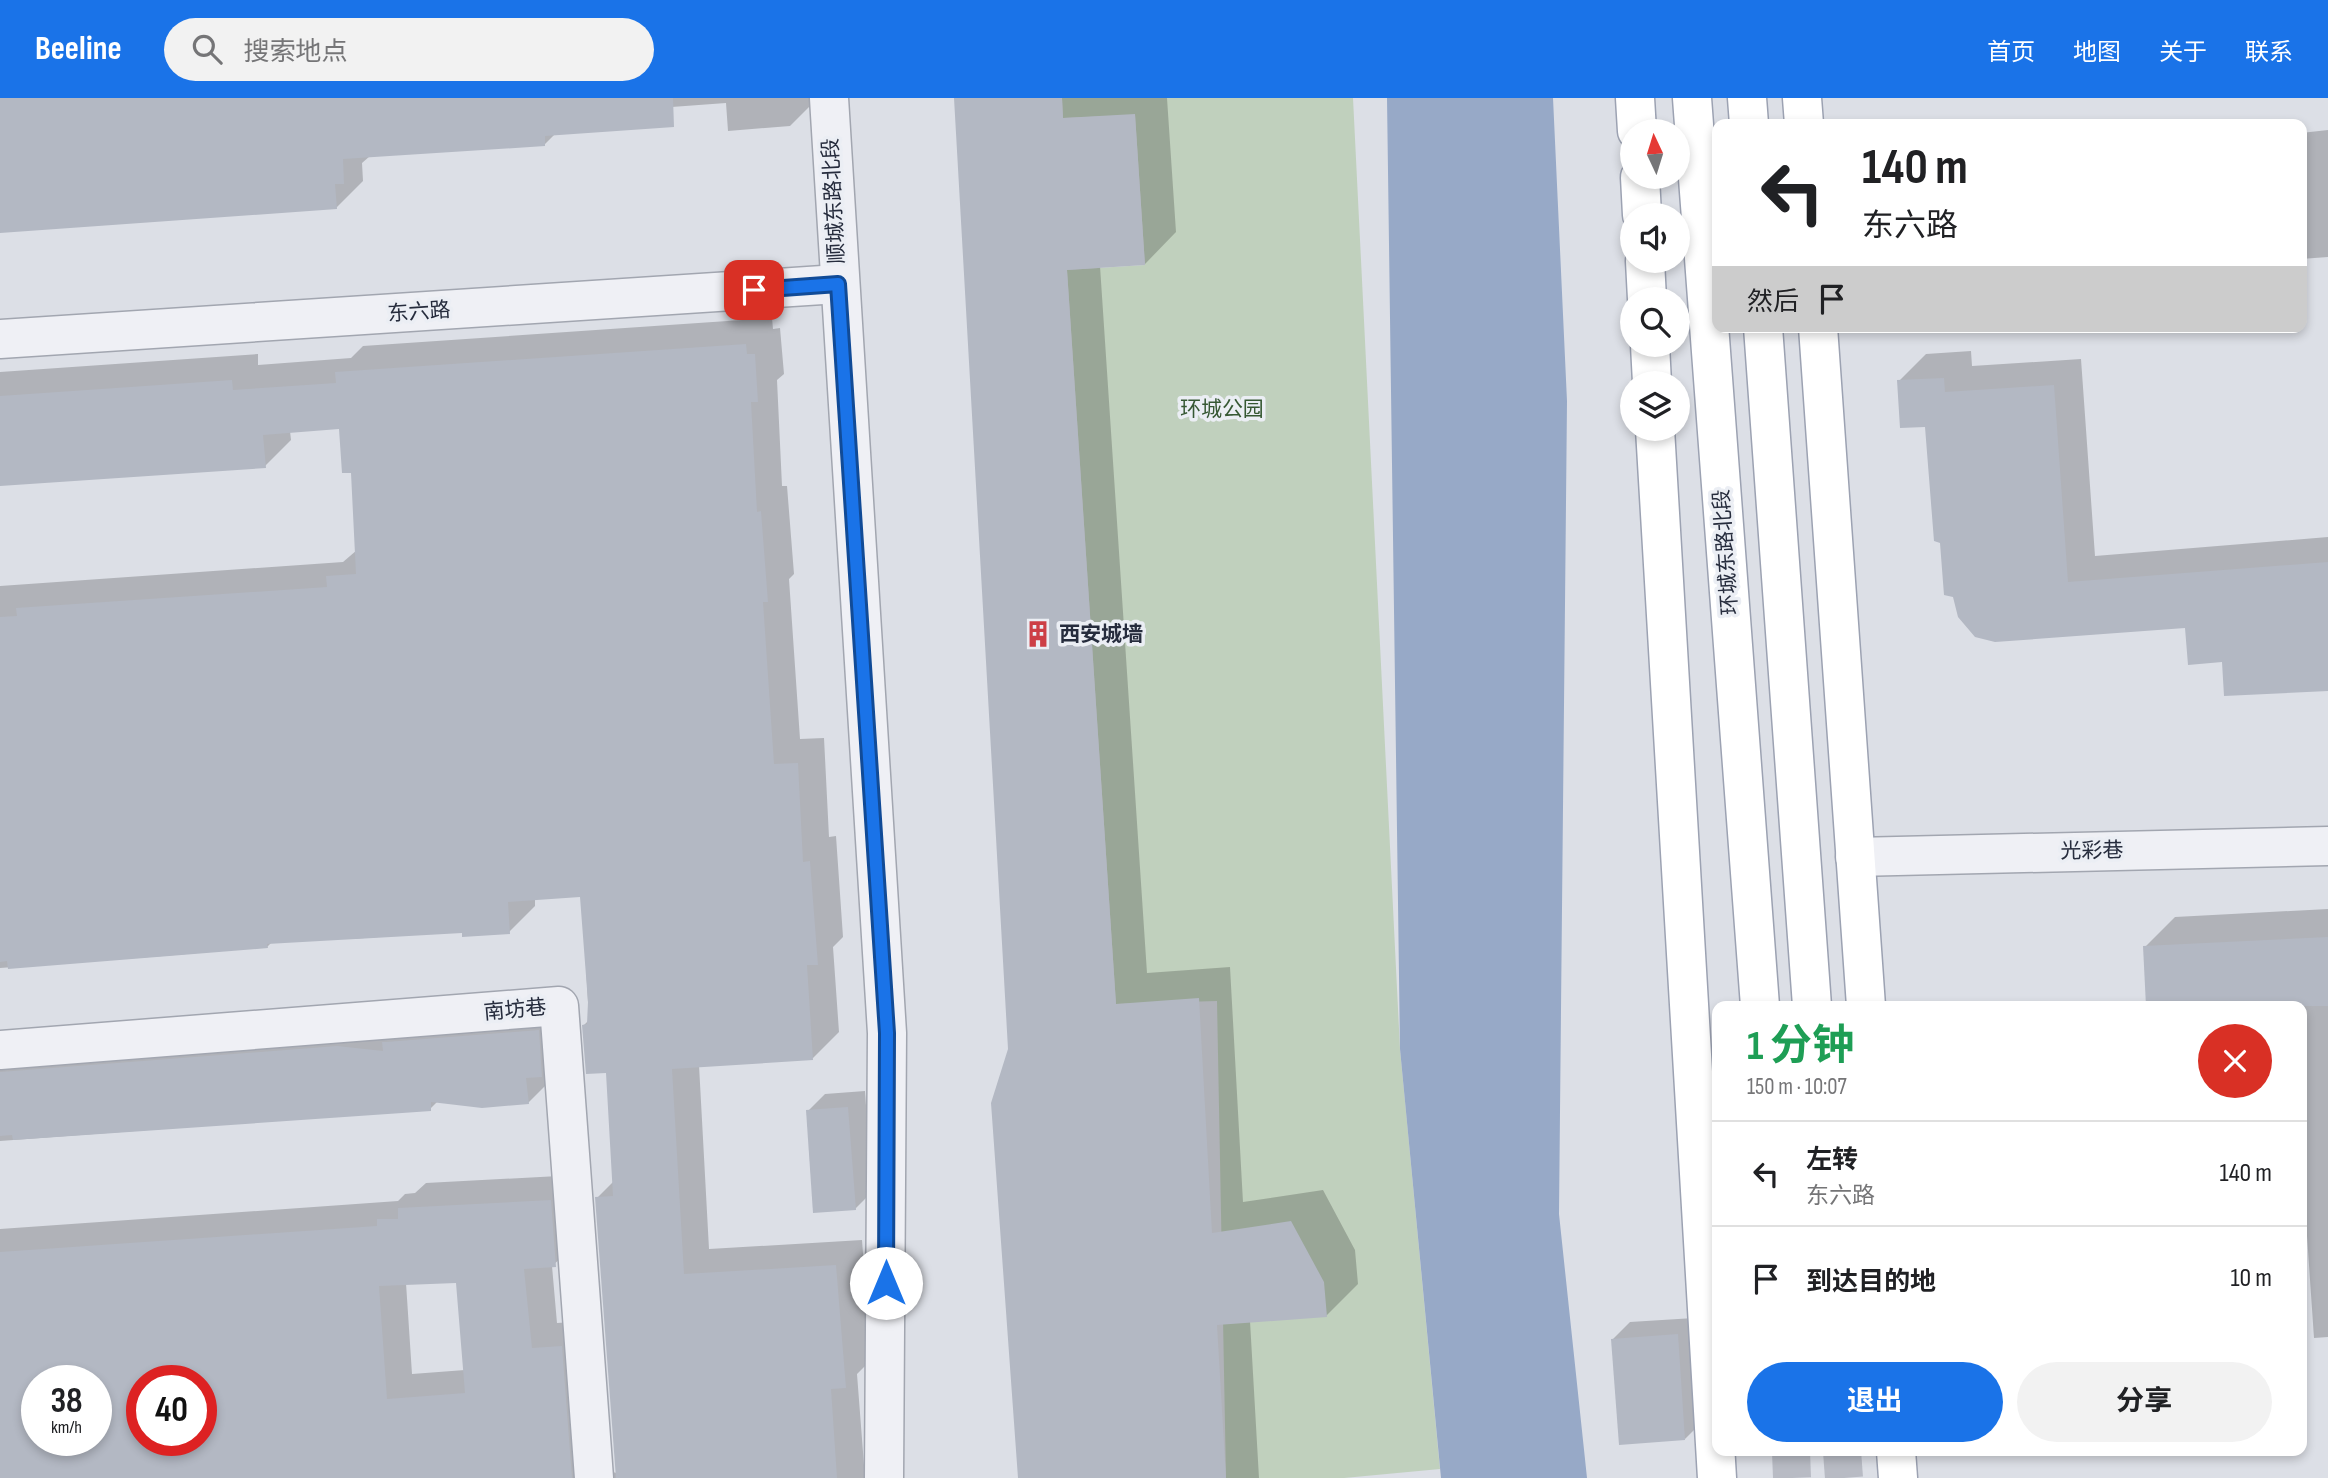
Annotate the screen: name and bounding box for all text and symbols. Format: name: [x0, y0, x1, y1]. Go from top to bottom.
search box: [164, 18, 654, 81]
text: Beeline: [35, 29, 122, 69]
icon: search: [188, 30, 226, 68]
text: 搜索地点: [244, 37, 348, 68]
text: 首页: [1987, 38, 2035, 67]
text: 地图: [2073, 38, 2121, 67]
text: 关于: [2159, 38, 2207, 67]
text: 联系: [2245, 38, 2293, 67]
north arrow: [1620, 119, 1690, 189]
map controls: [1620, 119, 1690, 441]
street label: 顺城东路北段: [818, 137, 850, 265]
text: 140 m: [1862, 139, 1968, 198]
icon: left: [1747, 147, 1838, 238]
button: sound: [1620, 203, 1690, 273]
text: 东六路: [1862, 207, 1958, 246]
pin: [724, 260, 784, 320]
icon: arrive: [735, 271, 773, 309]
icon: arrive: [1813, 280, 1851, 318]
button: search: [1620, 287, 1690, 357]
text: 然后: [1747, 287, 1799, 318]
street label: 东六路: [387, 297, 451, 327]
button: layers: [1620, 371, 1690, 441]
park label: 环城公园: [1180, 397, 1264, 422]
street label: 环城东路北段: [1709, 488, 1743, 616]
building icon: 西安城墙: [1023, 619, 1053, 649]
place label: 西安城墙: [1059, 622, 1143, 647]
street label: 光彩巷: [2060, 838, 2124, 864]
street label: 南坊巷: [483, 995, 547, 1025]
text: 1 分钟: [1747, 1021, 1854, 1072]
button: close: [2198, 1024, 2272, 1098]
text: 150 m · 10:07: [1747, 1073, 1847, 1101]
text: 左转: [1806, 1145, 1858, 1176]
icon: left: [1747, 1155, 1785, 1193]
text: 140 m: [2220, 1158, 2272, 1189]
text: 东六路: [1806, 1182, 1875, 1210]
position arrow: [849, 1246, 923, 1320]
icon: arrive: [1747, 1260, 1785, 1298]
text: 10 m: [2230, 1263, 2272, 1294]
text: 到达目的地: [1806, 1267, 1936, 1298]
button: 退出: [1747, 1362, 2003, 1442]
button: 分享: [2017, 1362, 2272, 1442]
speed limit sign: 40: [126, 1365, 217, 1456]
text: 38: [50, 1380, 83, 1423]
text: km/h: [51, 1417, 82, 1438]

